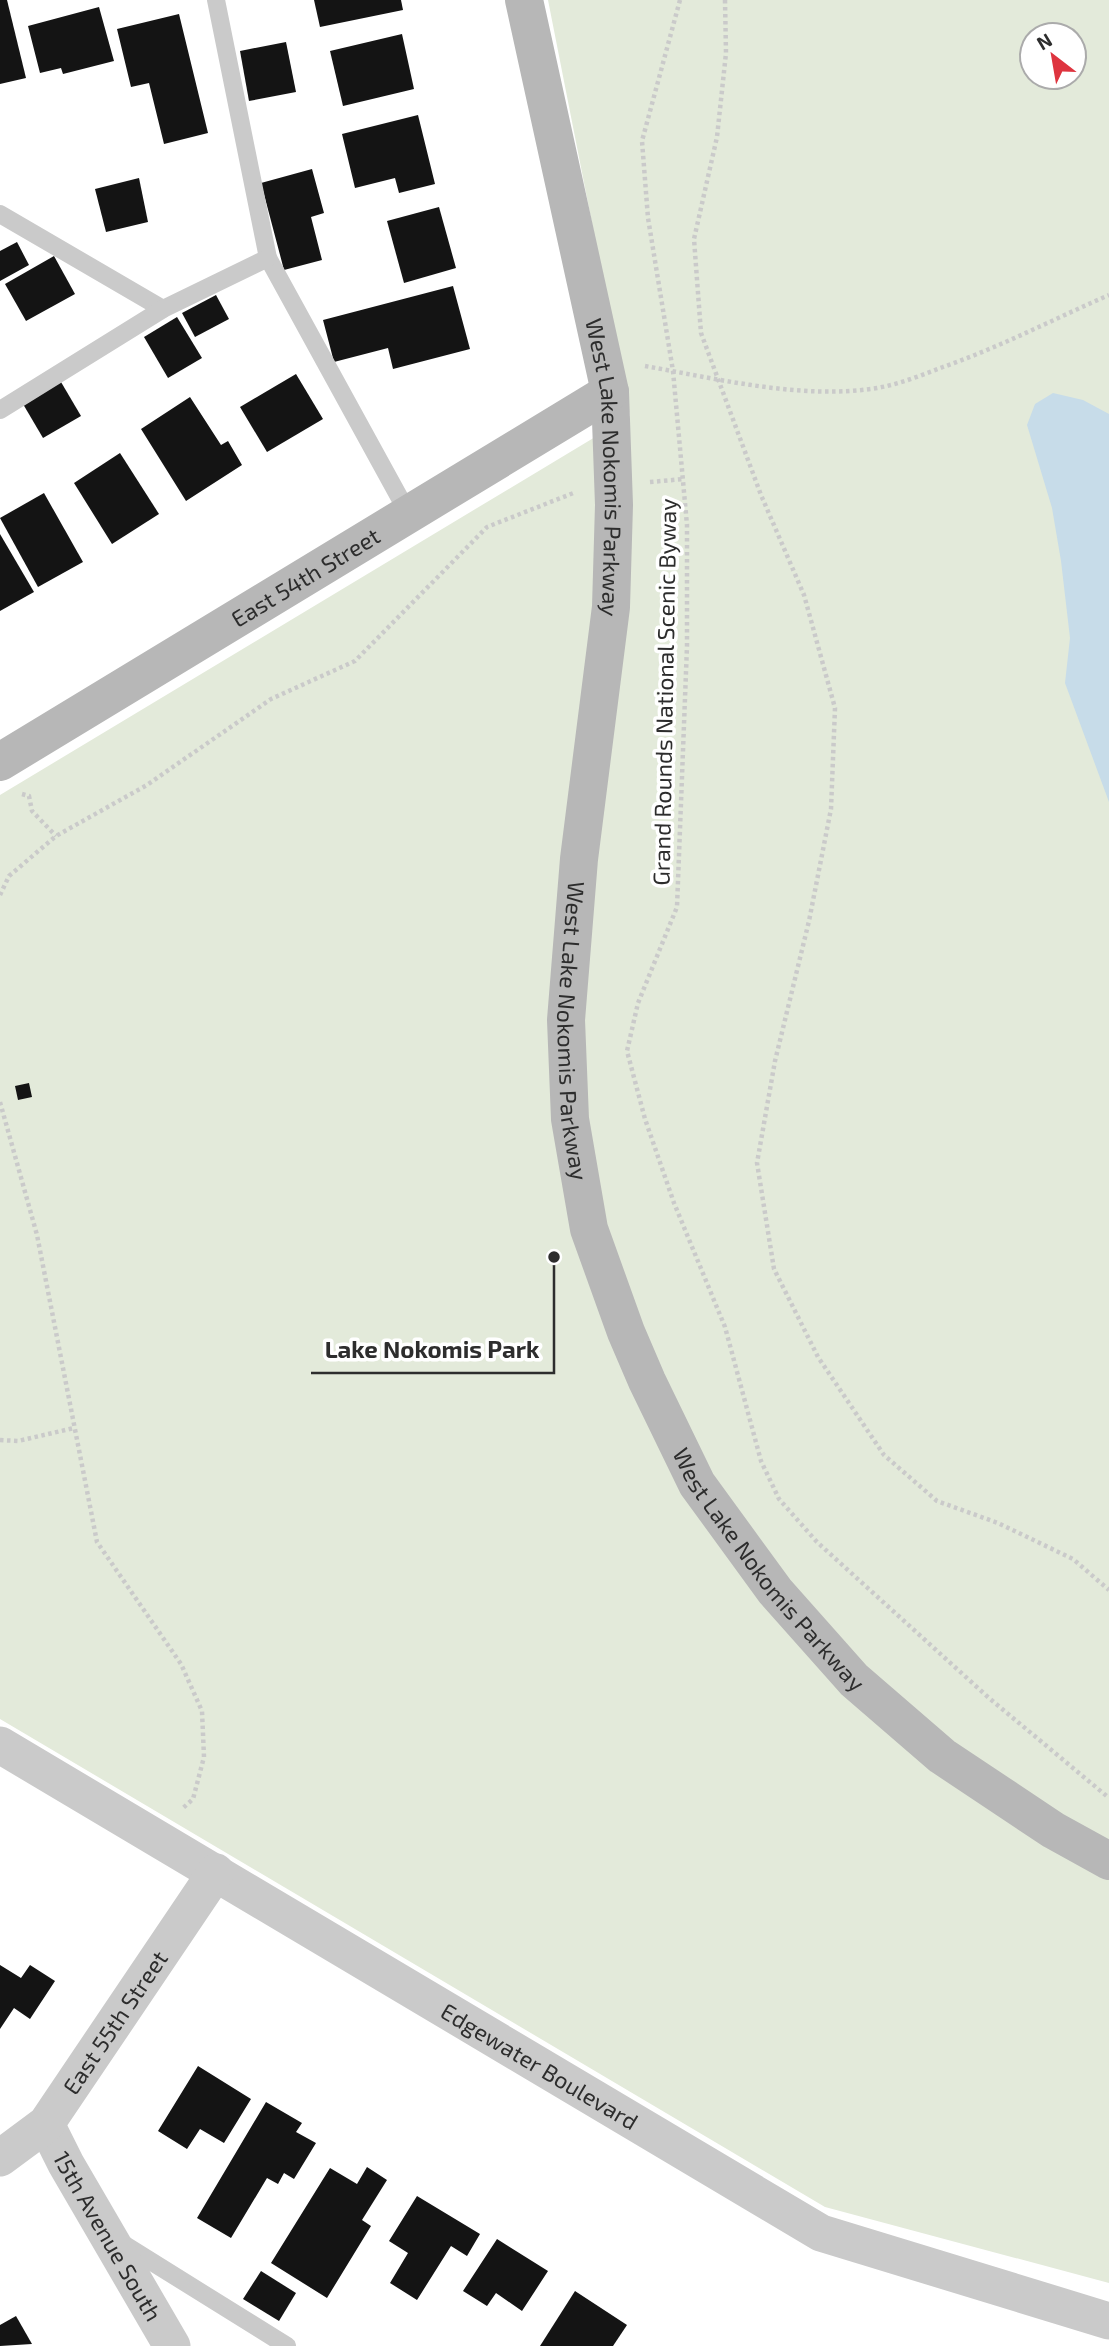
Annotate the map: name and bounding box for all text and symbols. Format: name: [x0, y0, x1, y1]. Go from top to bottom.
north arrow: [1018, 21, 1088, 91]
text: N: [1032, 28, 1056, 54]
street label: West Lake Nokomis Parkway: [580, 315, 628, 618]
street label: Grand Rounds National Scenic Byway: [647, 498, 681, 886]
street label: East 54th Street: [226, 521, 385, 633]
street label: West Lake Nokomis Parkway: [552, 880, 594, 1182]
callout: Lake Nokomis Park: [311, 1328, 554, 1373]
text: Lake Nokomis Park: [325, 1334, 540, 1363]
street label: West Lake Nokomis Parkway: [667, 1443, 870, 1697]
street label: East 55th Street: [56, 1945, 173, 2099]
street label: Edgewater Boulevard: [436, 1997, 643, 2135]
street label: 15th Avenue South: [48, 2146, 168, 2326]

